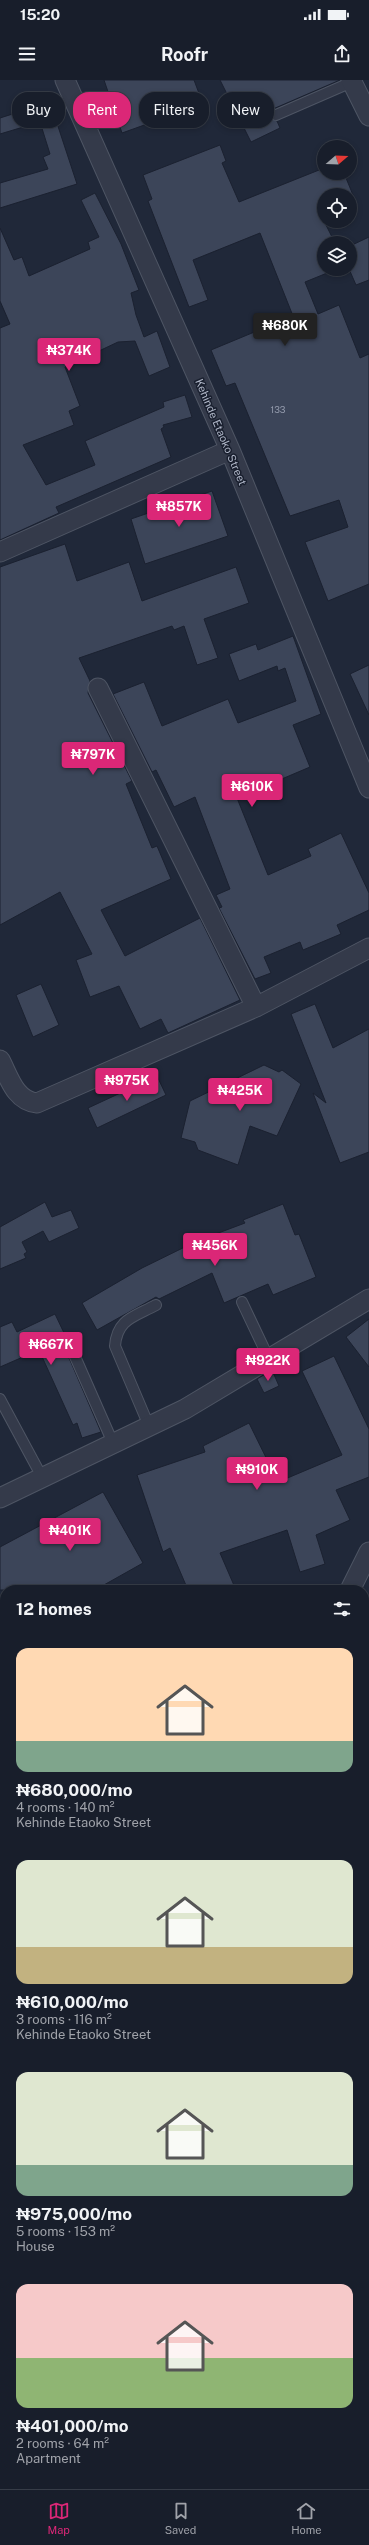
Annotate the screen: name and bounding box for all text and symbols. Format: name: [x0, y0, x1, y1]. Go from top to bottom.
text: 15:20: [20, 6, 60, 23]
icon: menu: [16, 43, 38, 65]
icon: share: [331, 43, 353, 65]
text: Roofr: [161, 44, 208, 65]
chip: Buy: [12, 92, 65, 128]
chip: Rent: [73, 92, 131, 128]
chip: Filters: [139, 92, 209, 128]
chip: New: [217, 92, 274, 128]
north arrow: [317, 140, 357, 180]
map controls: [317, 140, 357, 276]
button: locate: [317, 188, 357, 228]
button: layers: [317, 236, 357, 276]
pin: ₦680K: [257, 313, 313, 347]
text: ₦680K: [262, 318, 308, 333]
pin: ₦374K: [41, 338, 97, 372]
text: ₦374K: [46, 343, 92, 358]
street label: Kehinde Etaoko Street: [193, 377, 249, 487]
house number: 133: [271, 404, 286, 415]
pin: ₦857K: [151, 494, 207, 528]
text: ₦857K: [156, 499, 202, 514]
pin: ₦797K: [65, 742, 121, 776]
text: ₦797K: [71, 747, 115, 762]
pin: ₦610K: [224, 774, 280, 808]
text: ₦610K: [231, 779, 273, 794]
pin: ₦975K: [99, 1068, 155, 1102]
text: ₦975K: [104, 1073, 150, 1088]
pin: ₦425K: [212, 1078, 268, 1112]
text: ₦425K: [217, 1083, 263, 1098]
pin: ₦456K: [187, 1233, 243, 1267]
text: ₦456K: [192, 1238, 238, 1253]
pin: ₦667K: [23, 1332, 79, 1366]
text: ₦667K: [28, 1337, 74, 1352]
pin: ₦922K: [240, 1348, 296, 1382]
text: ₦922K: [245, 1353, 291, 1368]
pin: ₦910K: [229, 1457, 285, 1491]
text: ₦910K: [236, 1462, 278, 1477]
pin: ₦401K: [42, 1518, 98, 1552]
text: ₦401K: [49, 1523, 91, 1538]
icon: filters: [331, 1598, 353, 1620]
text: 12 homes: [16, 1599, 92, 1619]
icon: home: [149, 1674, 221, 1746]
text: ₦680,000/mo: [16, 1780, 133, 1800]
text: 4 rooms · 140 m²: [16, 1800, 115, 1815]
text: Kehinde Etaoko Street: [16, 1815, 151, 1830]
icon: home: [149, 1886, 221, 1958]
text: ₦610,000/mo: [16, 1992, 129, 2012]
text: 3 rooms · 116 m²: [16, 2012, 112, 2027]
text: Kehinde Etaoko Street: [16, 2027, 151, 2042]
icon: home: [149, 2098, 221, 2170]
text: ₦975,000/mo: [16, 2204, 132, 2224]
text: 5 rooms · 153 m²: [16, 2224, 115, 2239]
text: House: [16, 2239, 55, 2254]
icon: home: [149, 2310, 221, 2382]
text: ₦401,000/mo: [16, 2416, 128, 2436]
text: 2 rooms · 64 m²: [16, 2436, 109, 2451]
text: Apartment: [16, 2451, 81, 2466]
tab: Map: [47, 2500, 70, 2536]
tab: Saved: [165, 2500, 196, 2536]
tab: Home: [291, 2500, 322, 2536]

